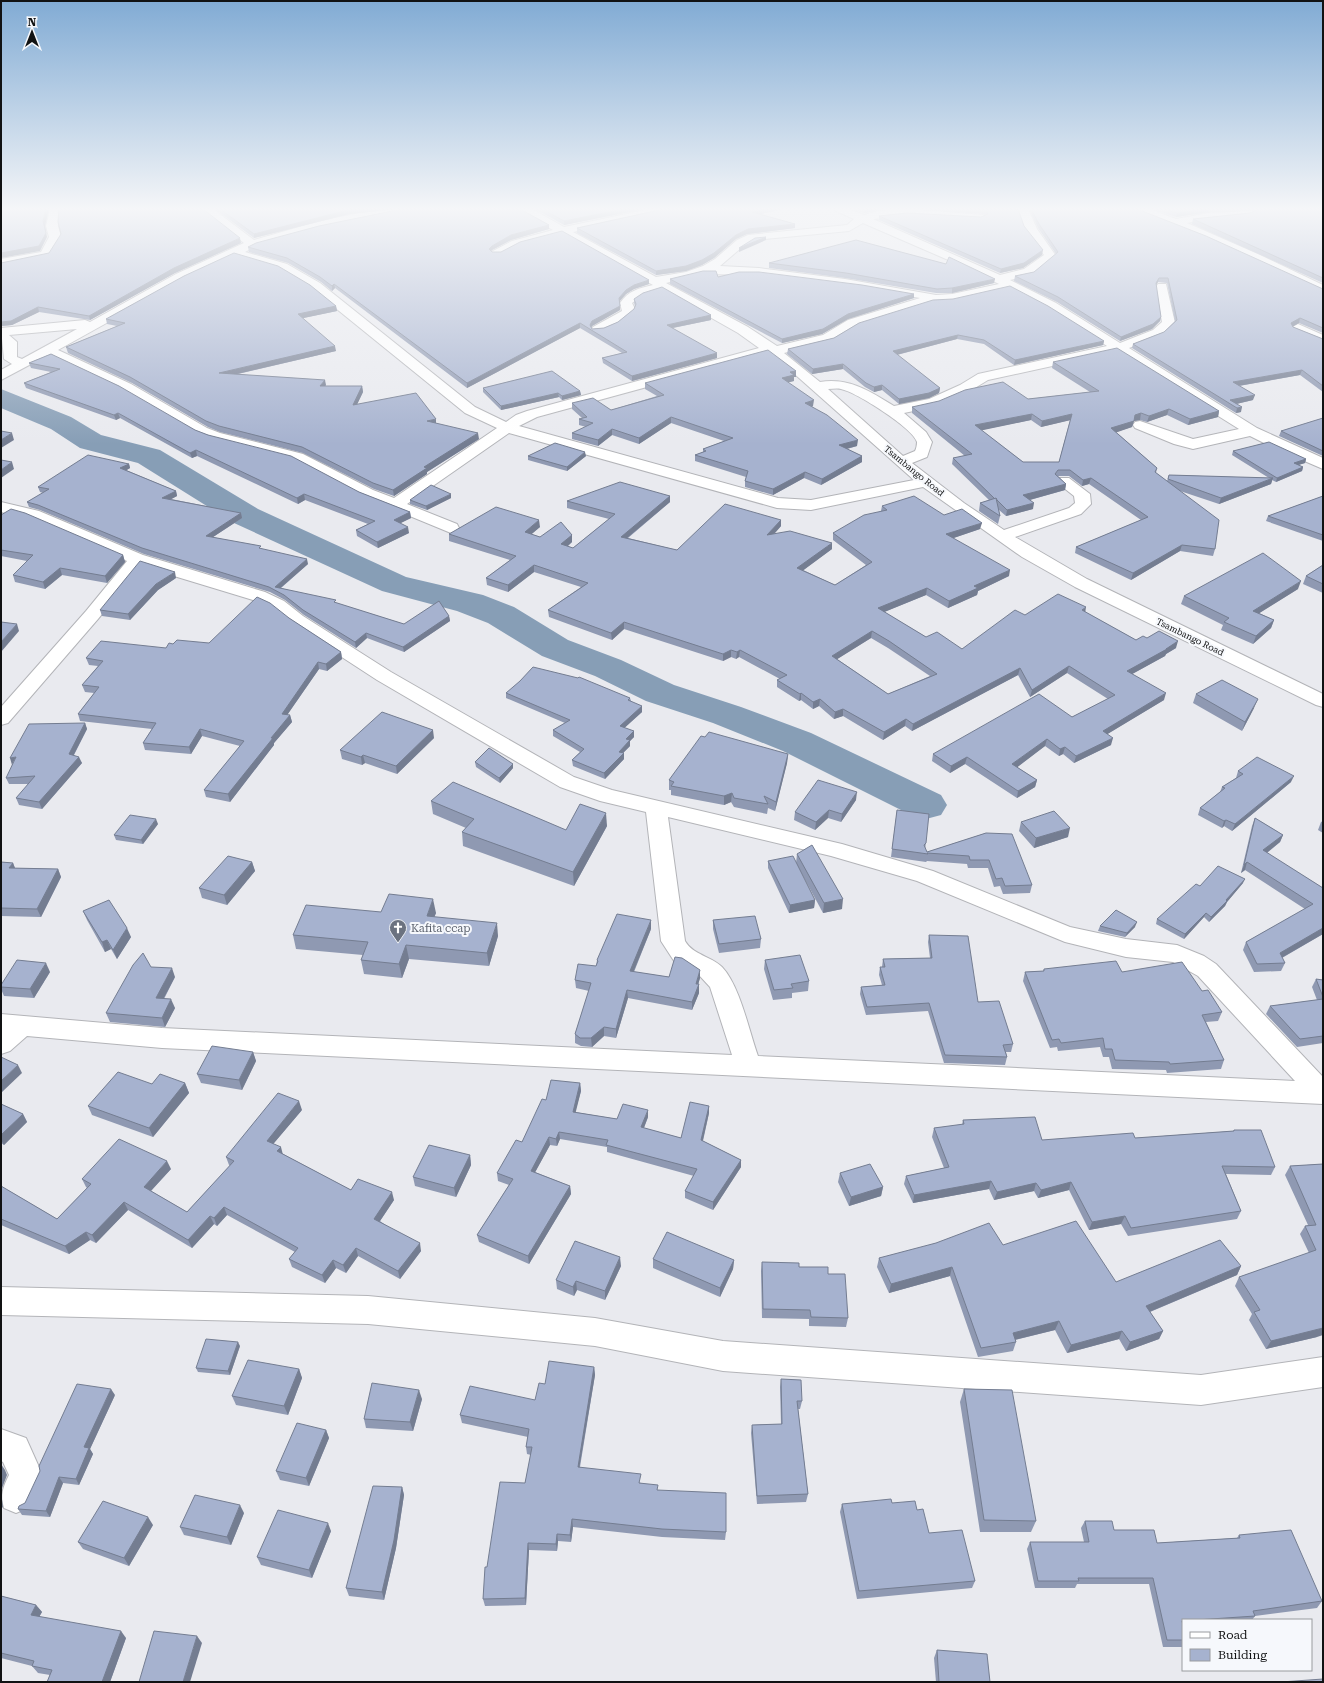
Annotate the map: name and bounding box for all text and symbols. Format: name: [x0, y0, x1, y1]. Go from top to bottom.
north arrow: [12, 12, 52, 52]
text: N: [28, 16, 37, 29]
street label: Tsambango Road: [882, 444, 946, 498]
street label: Tsambango Road: [1155, 616, 1226, 658]
church icon: Kafita ccap: [388, 918, 408, 943]
place label: Kafita ccap: [411, 922, 470, 935]
legend: [1182, 1619, 1312, 1671]
text: Road: [1218, 1628, 1248, 1642]
text: Building: [1218, 1648, 1267, 1662]

